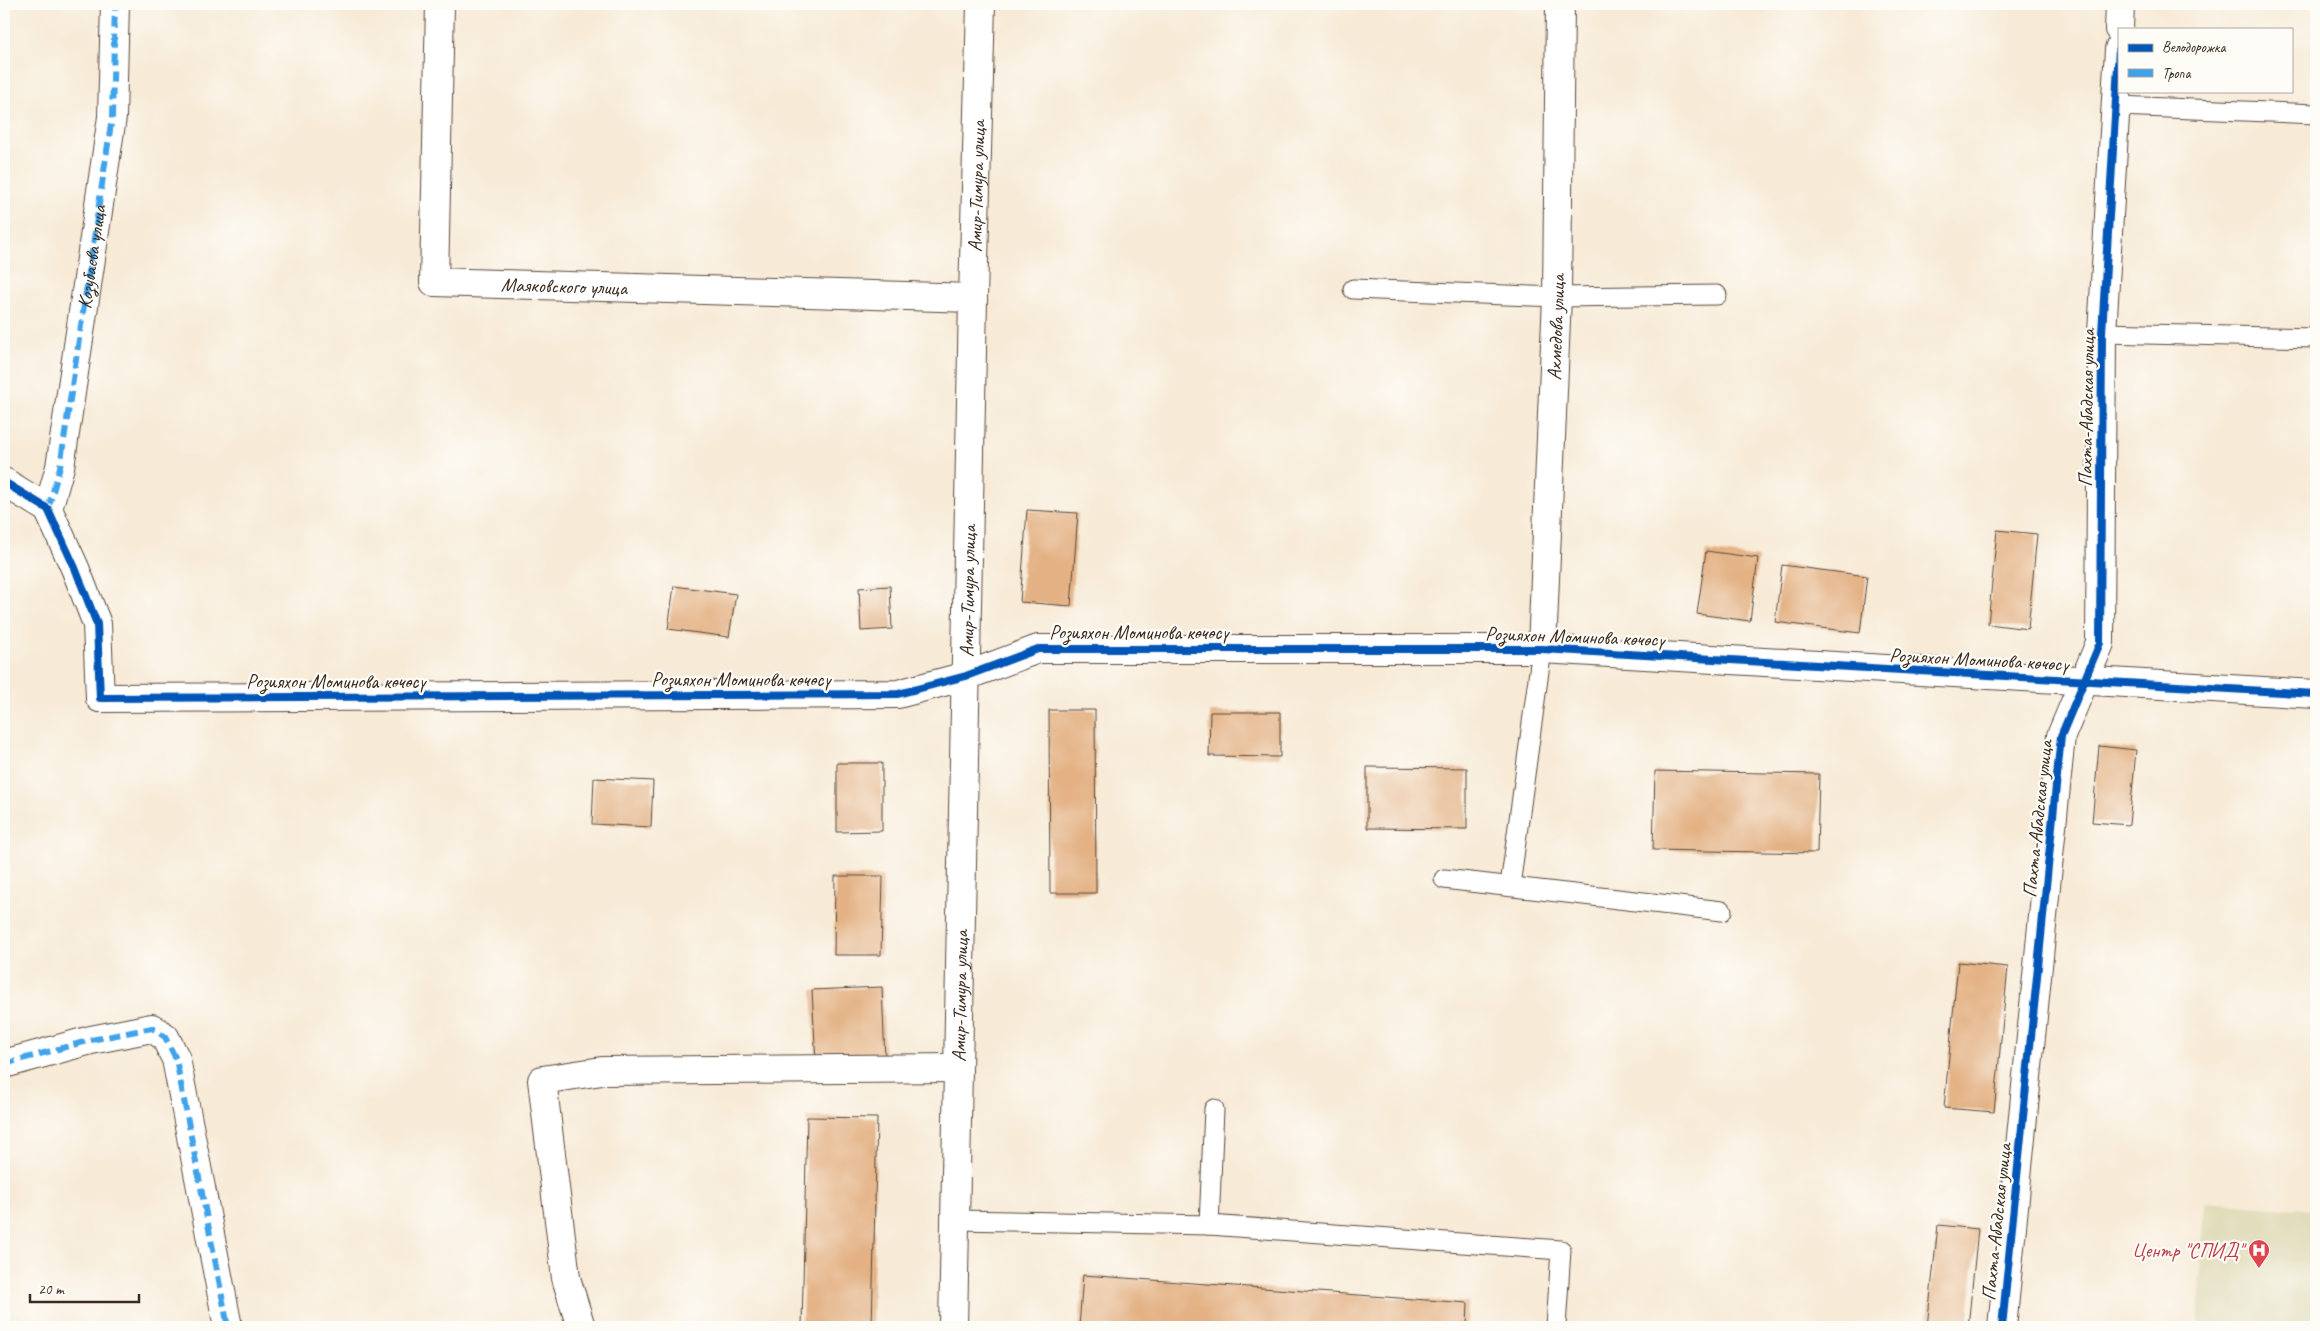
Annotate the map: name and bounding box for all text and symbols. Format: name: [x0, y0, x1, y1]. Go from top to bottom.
legend: [2118, 28, 2292, 92]
text: Велодорожка: [2162, 38, 2226, 57]
text: Тропа: [2162, 64, 2191, 83]
street label: Амир-Тимура улица: [962, 118, 991, 252]
street label: Козубаева улица: [72, 202, 112, 310]
street label: Маяковского улица: [500, 272, 629, 301]
street label: Ахмедова улица: [1541, 273, 1570, 381]
street label: Пахта-Абадская улица: [2073, 327, 2100, 487]
street label: Амир-Тимура улица: [954, 523, 982, 657]
street label: Розияхон Моминова көчөсү: [1049, 620, 1230, 646]
street label: Розияхон Моминова көчөсү: [1485, 621, 1667, 653]
street label: Розияхон Моминова көчөсү: [1889, 642, 2071, 678]
street label: Розияхон Моминова көчөсү: [651, 667, 832, 693]
street label: Розияхон Моминова көчөсү: [246, 669, 427, 695]
street label: Пахта-Абадская улица: [2017, 737, 2058, 899]
street label: Амир-Тимура улица: [946, 928, 974, 1062]
street label: Пахта-Абадская улица: [1976, 1140, 2017, 1302]
place label: Центр "СПИД": [2132, 1238, 2247, 1263]
hospital icon: Центр "СПИД": [2247, 1238, 2271, 1269]
scale bar: [30, 1271, 139, 1303]
text: 20 m: [38, 1280, 65, 1299]

